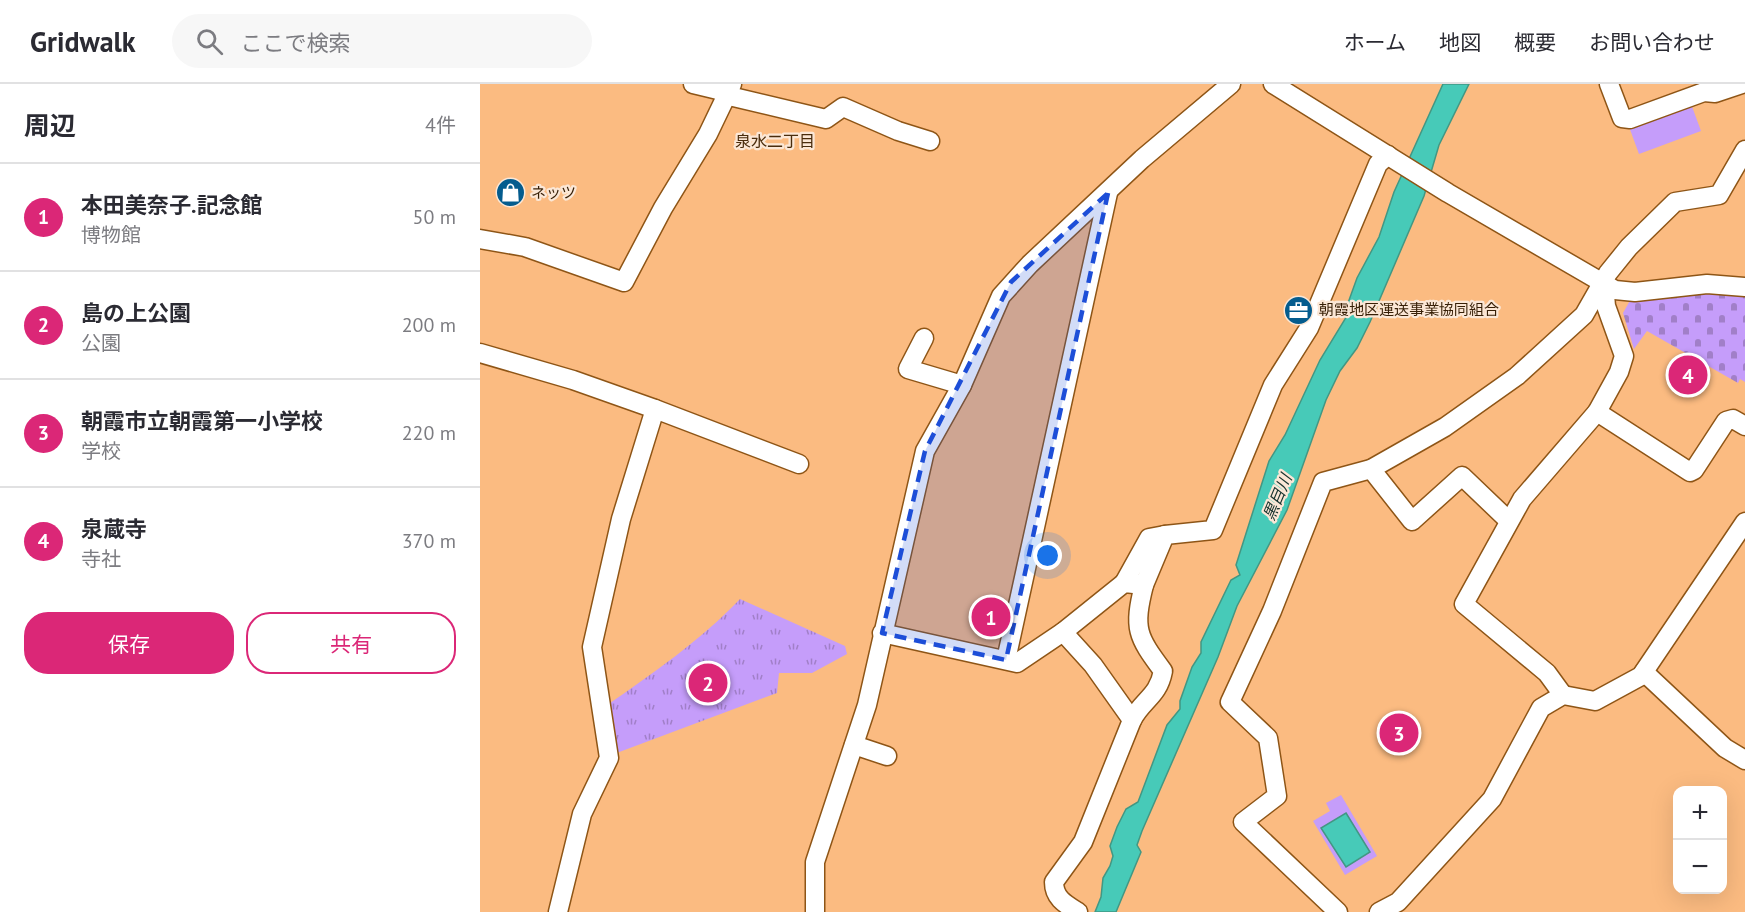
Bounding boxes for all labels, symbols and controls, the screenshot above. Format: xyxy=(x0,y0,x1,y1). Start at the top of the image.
search box xyxy=(172,14,592,68)
text: Gridwalk xyxy=(30,23,136,60)
icon: search xyxy=(193,25,226,58)
text: ここで検索 xyxy=(241,29,351,57)
text: ホーム xyxy=(1344,29,1406,56)
text: 地図 xyxy=(1439,29,1481,56)
text: 概要 xyxy=(1514,29,1556,56)
text: お問い合わせ xyxy=(1589,29,1715,56)
text: 周辺 xyxy=(24,109,76,142)
text: 4件 xyxy=(425,112,456,138)
district label: 泉水二丁目 xyxy=(735,131,815,151)
shop icon: ネッツ xyxy=(494,177,526,209)
place label: ネッツ xyxy=(531,183,576,202)
text: 本田美奈子.記念館 xyxy=(81,191,262,219)
text: 1 xyxy=(38,204,49,230)
text: 50 m xyxy=(413,204,456,230)
text: 博物館 xyxy=(81,222,141,248)
office icon: 朝霞地区運送事業協同組合 xyxy=(1282,294,1314,326)
text: 島の上公園 xyxy=(81,299,191,327)
place label: 朝霞地区運送事業協同組合 xyxy=(1319,300,1499,319)
text: 2 xyxy=(38,312,49,338)
text: 200 m xyxy=(402,312,456,338)
text: 公園 xyxy=(81,330,121,356)
pin: 4 xyxy=(1668,352,1708,398)
text: 朝霞市立朝霞第一小学校 xyxy=(81,407,323,435)
text: 3 xyxy=(38,420,49,446)
text: 220 m xyxy=(402,420,456,446)
text: 学校 xyxy=(81,438,121,464)
water label: 黒目川 xyxy=(1258,469,1296,523)
text: 泉蔵寺 xyxy=(81,515,147,543)
text: 4 xyxy=(38,528,49,554)
text: 370 m xyxy=(402,528,456,554)
your location xyxy=(1033,541,1062,570)
text: 寺社 xyxy=(81,546,121,572)
pin: 1 xyxy=(972,594,1010,640)
button: 保存 xyxy=(24,612,234,674)
button: 共有 xyxy=(246,612,456,674)
pin: 2 xyxy=(688,660,728,706)
pin: 3 xyxy=(1380,710,1418,756)
map controls xyxy=(1673,786,1727,894)
button: + xyxy=(1673,786,1727,840)
button: − xyxy=(1673,840,1727,894)

